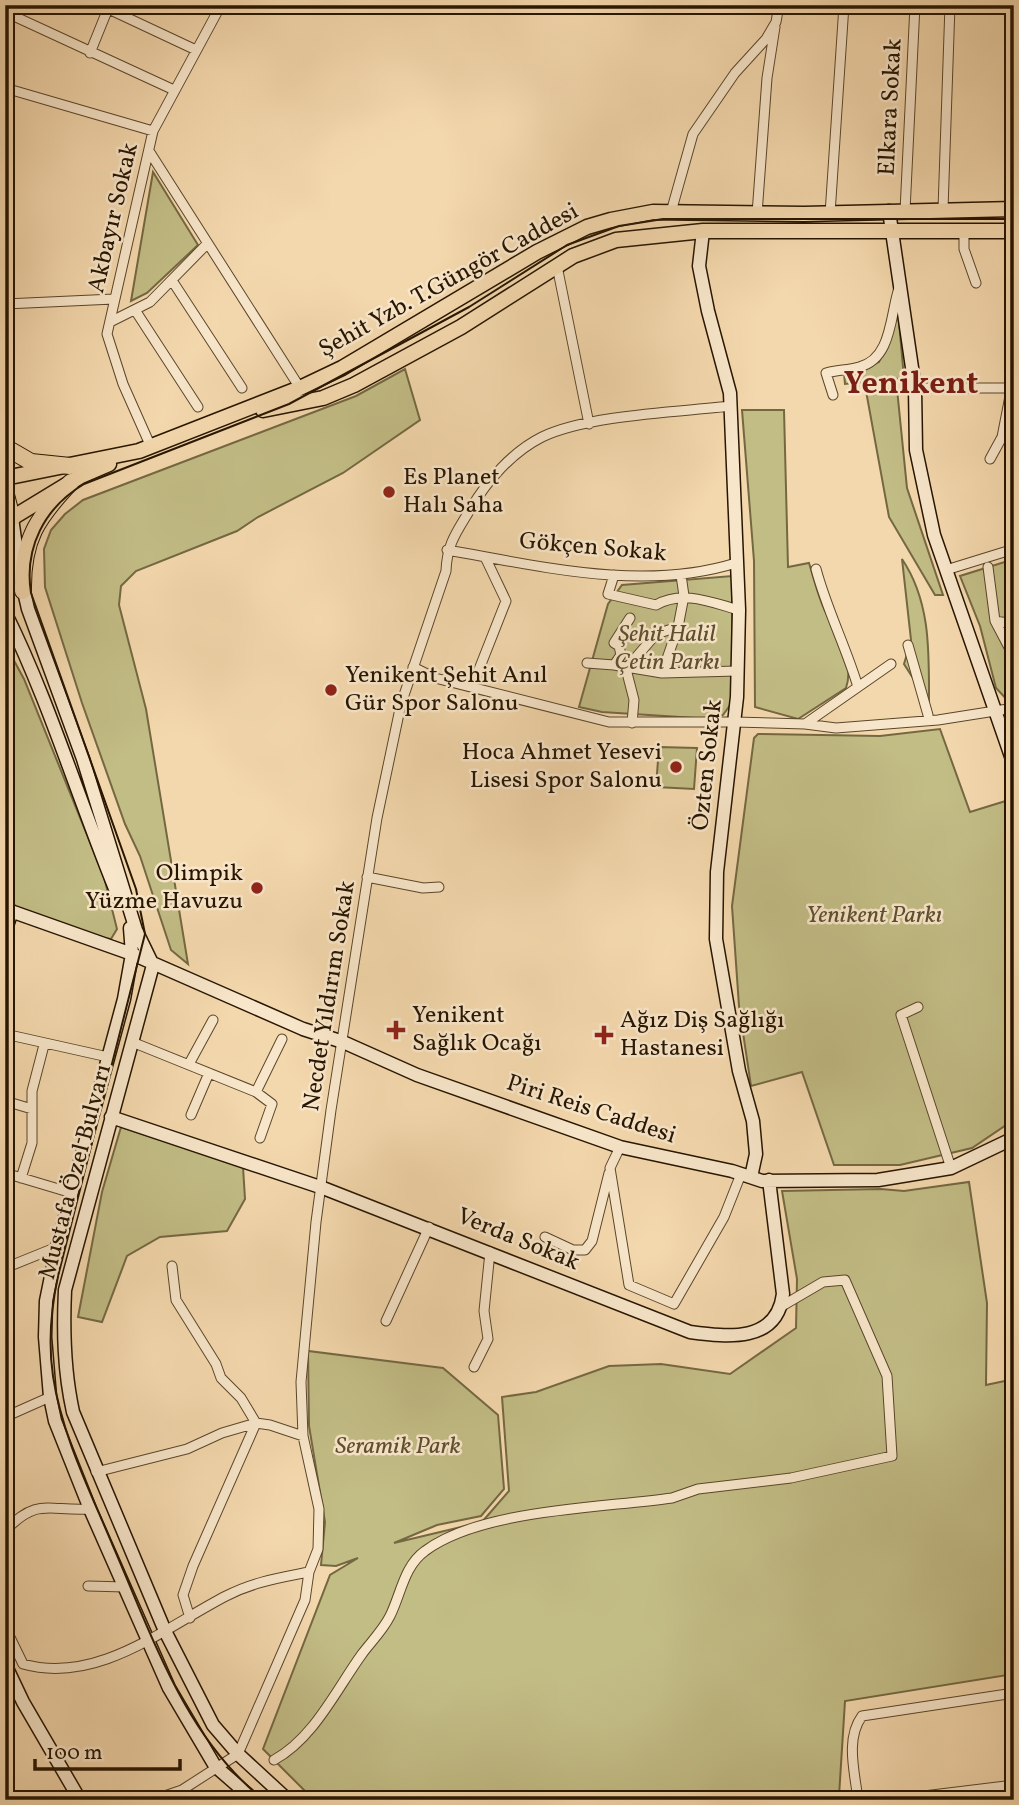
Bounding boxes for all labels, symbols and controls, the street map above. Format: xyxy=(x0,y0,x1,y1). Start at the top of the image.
street label: Elkara Sokak xyxy=(870,38,912,176)
street label: Akbayır Sokak xyxy=(80,139,148,297)
street label: Şehit Yzb. T.Güngör Caddesi xyxy=(313,195,585,367)
district label: Yenikent xyxy=(844,363,978,407)
place label: Es Planet Halı Saha xyxy=(403,461,504,523)
marker: Es Planet Halı Saha xyxy=(381,484,397,500)
street label: Gökçen Sokak xyxy=(518,525,668,571)
park label: Şehit Halil Çetin Parkı xyxy=(614,618,720,680)
place label: Yenikent Şehit Anıl Gür Spor Salonu xyxy=(345,659,548,721)
marker: Yenikent Şehit Anıl Gür Spor Salonu xyxy=(323,682,339,698)
street label: Özten Sokak xyxy=(684,698,732,832)
place label: Hoca Ahmet Yesevi Lisesi Spor Salonu xyxy=(462,736,662,798)
marker: Hoca Ahmet Yesevi Lisesi Spor Salonu xyxy=(668,759,684,775)
place label: Olimpik Yüzme Havuzu xyxy=(85,857,243,919)
street label: Necdet Yıldırım Sokak xyxy=(295,878,365,1114)
marker: Olimpik Yüzme Havuzu xyxy=(249,880,265,896)
park label: Yenikent Parkı xyxy=(806,899,942,933)
place label: Yenikent Sağlık Ocağı xyxy=(412,999,541,1061)
place label: Ağız Diş Sağlığı Hastanesi xyxy=(620,1004,784,1066)
marker: Yenikent Sağlık Ocağı xyxy=(386,1020,406,1040)
marker: Ağız Diş Sağlığı Hastanesi xyxy=(594,1025,614,1045)
street label: Mustafa Özel Bulvarı xyxy=(31,1061,121,1283)
street label: Piri Reis Caddesi xyxy=(502,1067,680,1153)
street label: Verda Sokak xyxy=(451,1200,585,1280)
park label: Seramik Park xyxy=(335,1430,461,1464)
scale bar xyxy=(35,1728,180,1772)
text: 100 m xyxy=(46,1739,103,1768)

